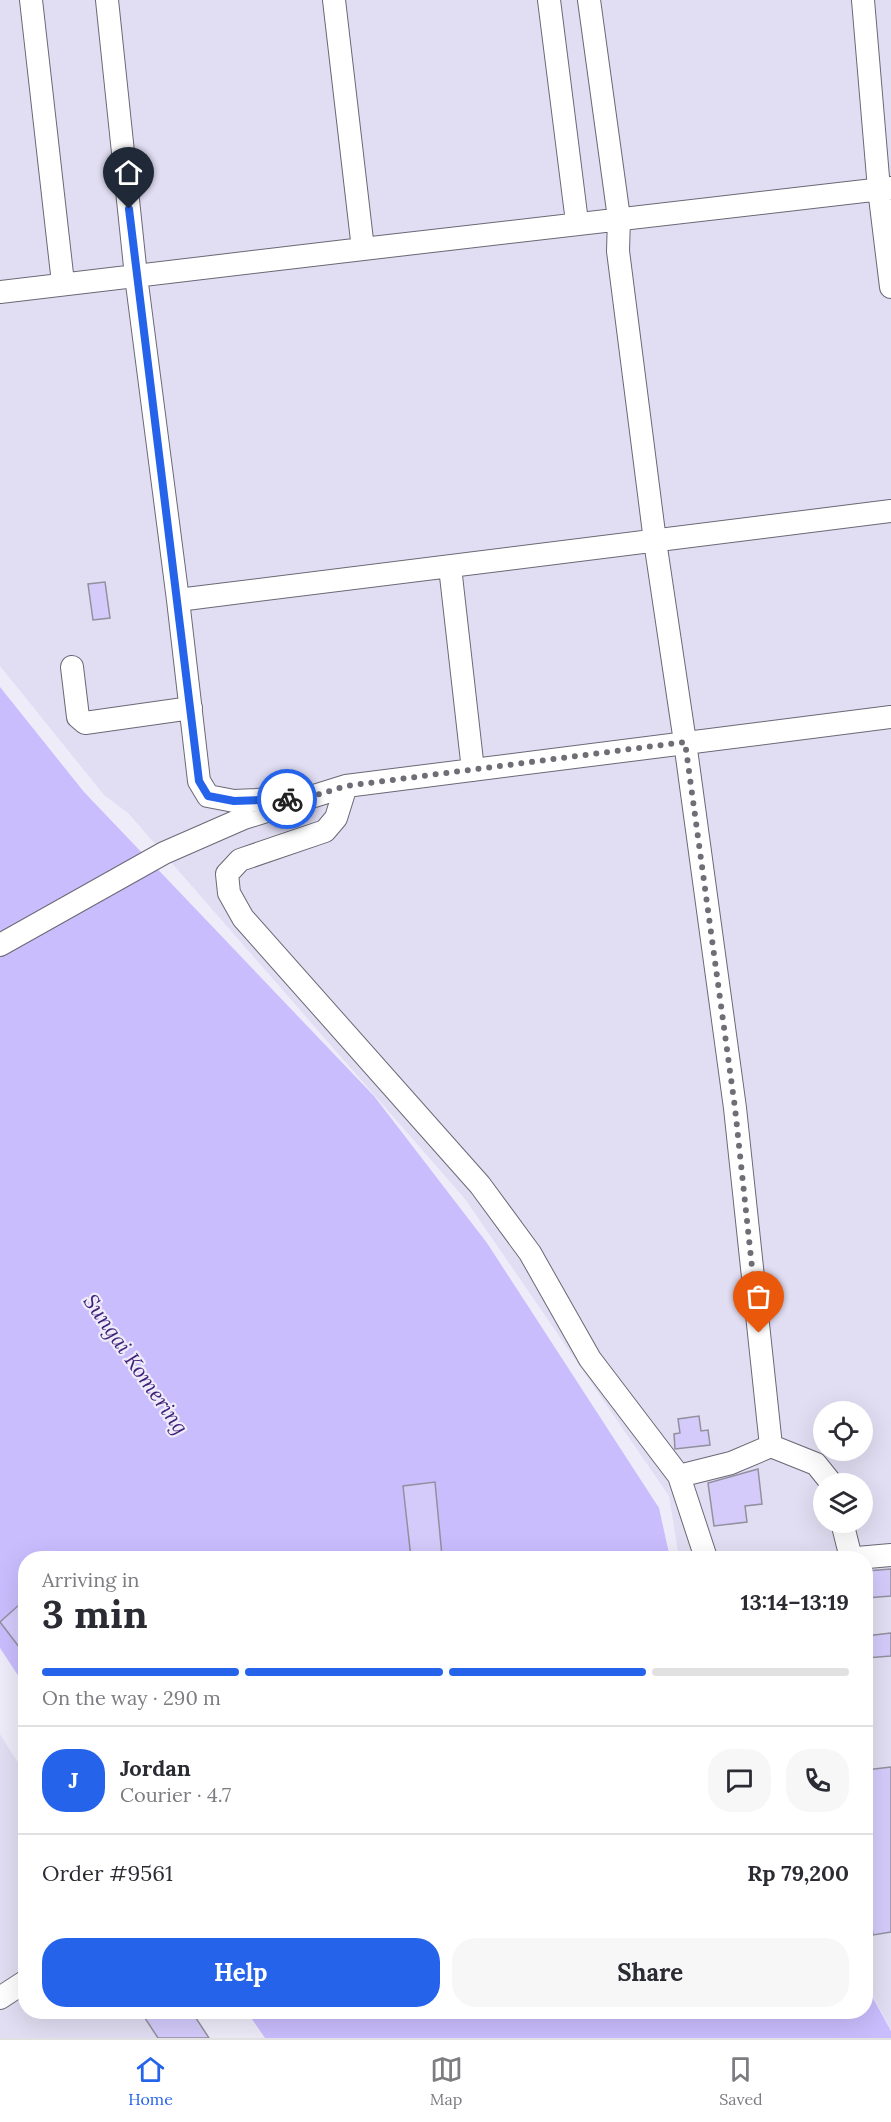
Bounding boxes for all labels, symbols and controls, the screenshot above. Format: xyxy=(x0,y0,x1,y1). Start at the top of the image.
pin xyxy=(103,147,154,209)
icon: home xyxy=(112,156,145,189)
courier xyxy=(257,769,317,829)
icon: bike xyxy=(271,783,304,816)
pin xyxy=(733,1271,784,1333)
icon: bag xyxy=(742,1280,775,1313)
water label: Sungai Komering xyxy=(78,1289,194,1439)
map controls xyxy=(813,1401,873,1533)
button: locate xyxy=(813,1401,873,1461)
button: layers xyxy=(813,1473,873,1533)
text: Arriving in xyxy=(42,1567,139,1592)
text: 13:14–13:19 xyxy=(741,1588,849,1616)
text: 3 min xyxy=(42,1589,148,1639)
text: On the way · 290 m xyxy=(42,1685,221,1710)
button: chat xyxy=(708,1749,771,1812)
button: phone xyxy=(786,1749,849,1812)
text: Jordan xyxy=(120,1754,191,1782)
text: J xyxy=(69,1766,78,1794)
text: Courier · 4.7 xyxy=(120,1782,231,1807)
text: Order #9561 xyxy=(42,1859,173,1887)
text: Rp 79,200 xyxy=(747,1859,849,1887)
button: Help xyxy=(42,1938,440,2007)
button: Share xyxy=(452,1938,849,2007)
tab: Home xyxy=(128,2053,173,2109)
tab: Map xyxy=(430,2053,463,2109)
tab: Saved xyxy=(719,2053,763,2109)

